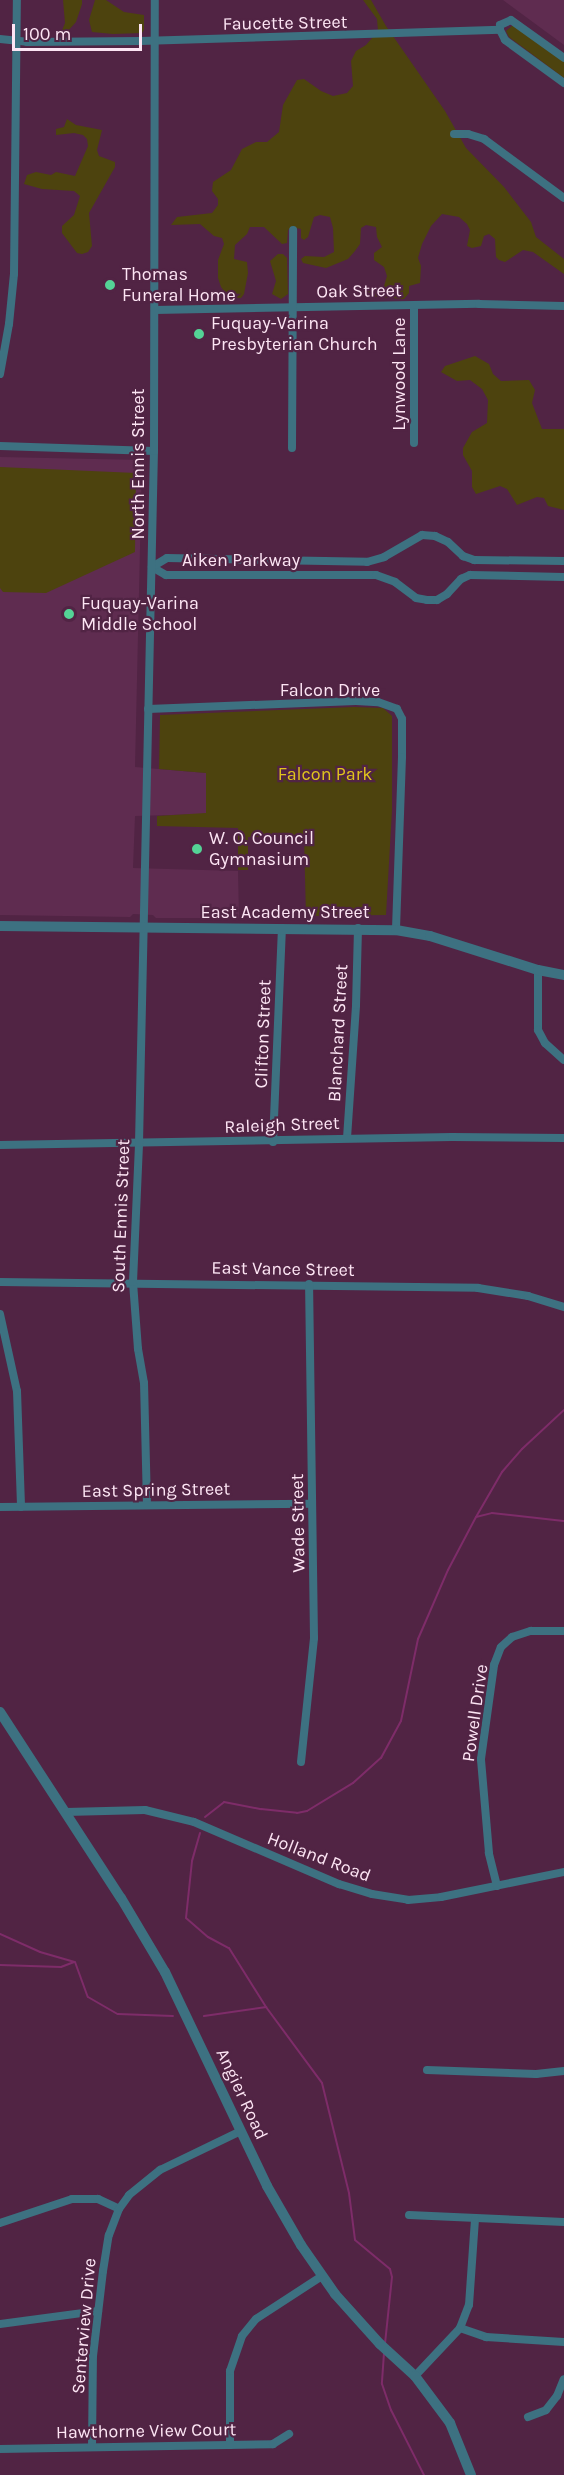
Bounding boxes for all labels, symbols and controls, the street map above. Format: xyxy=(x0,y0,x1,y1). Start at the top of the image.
street label: Faucette Street xyxy=(222,11,348,35)
scale bar xyxy=(15,12,146,50)
text: 100 m xyxy=(23,23,71,45)
place label: Thomas Funeral Home xyxy=(122,264,236,306)
marker: Thomas Funeral Home xyxy=(103,278,117,292)
street label: Oak Street xyxy=(316,279,402,303)
place label: Fuquay-Varina Presbyterian Church xyxy=(211,313,378,356)
street label: Lynwood Lane xyxy=(388,317,410,431)
marker: Fuquay-Varina Presbyterian Church xyxy=(192,327,206,341)
street label: North Ennis Street xyxy=(127,389,149,539)
street label: Aiken Parkway xyxy=(182,549,300,571)
place label: Fuquay-Varina Middle School xyxy=(81,593,199,636)
marker: Fuquay-Varina Middle School xyxy=(62,607,76,621)
street label: Falcon Drive xyxy=(280,679,380,701)
park label: Falcon Park xyxy=(278,763,372,785)
place label: W. O. Council Gymnasium xyxy=(209,828,314,870)
marker: W. O. Council Gymnasium xyxy=(190,842,204,856)
street label: East Academy Street xyxy=(201,901,369,923)
street label: Blanchard Street xyxy=(324,964,352,1102)
street label: Clifton Street xyxy=(250,979,276,1089)
street label: Raleigh Street xyxy=(224,1112,340,1138)
street label: South Ennis Street xyxy=(108,1139,134,1293)
street label: East Vance Street xyxy=(211,1257,355,1281)
street label: Wade Street xyxy=(286,1473,310,1573)
street label: East Spring Street xyxy=(82,1478,230,1502)
street label: Powell Drive xyxy=(457,1663,493,1763)
street label: Holland Road xyxy=(264,1827,374,1887)
street label: Angier Road xyxy=(211,2045,273,2143)
street label: Senterview Drive xyxy=(67,2257,101,2395)
street label: Hawthorne View Court xyxy=(56,2419,236,2443)

